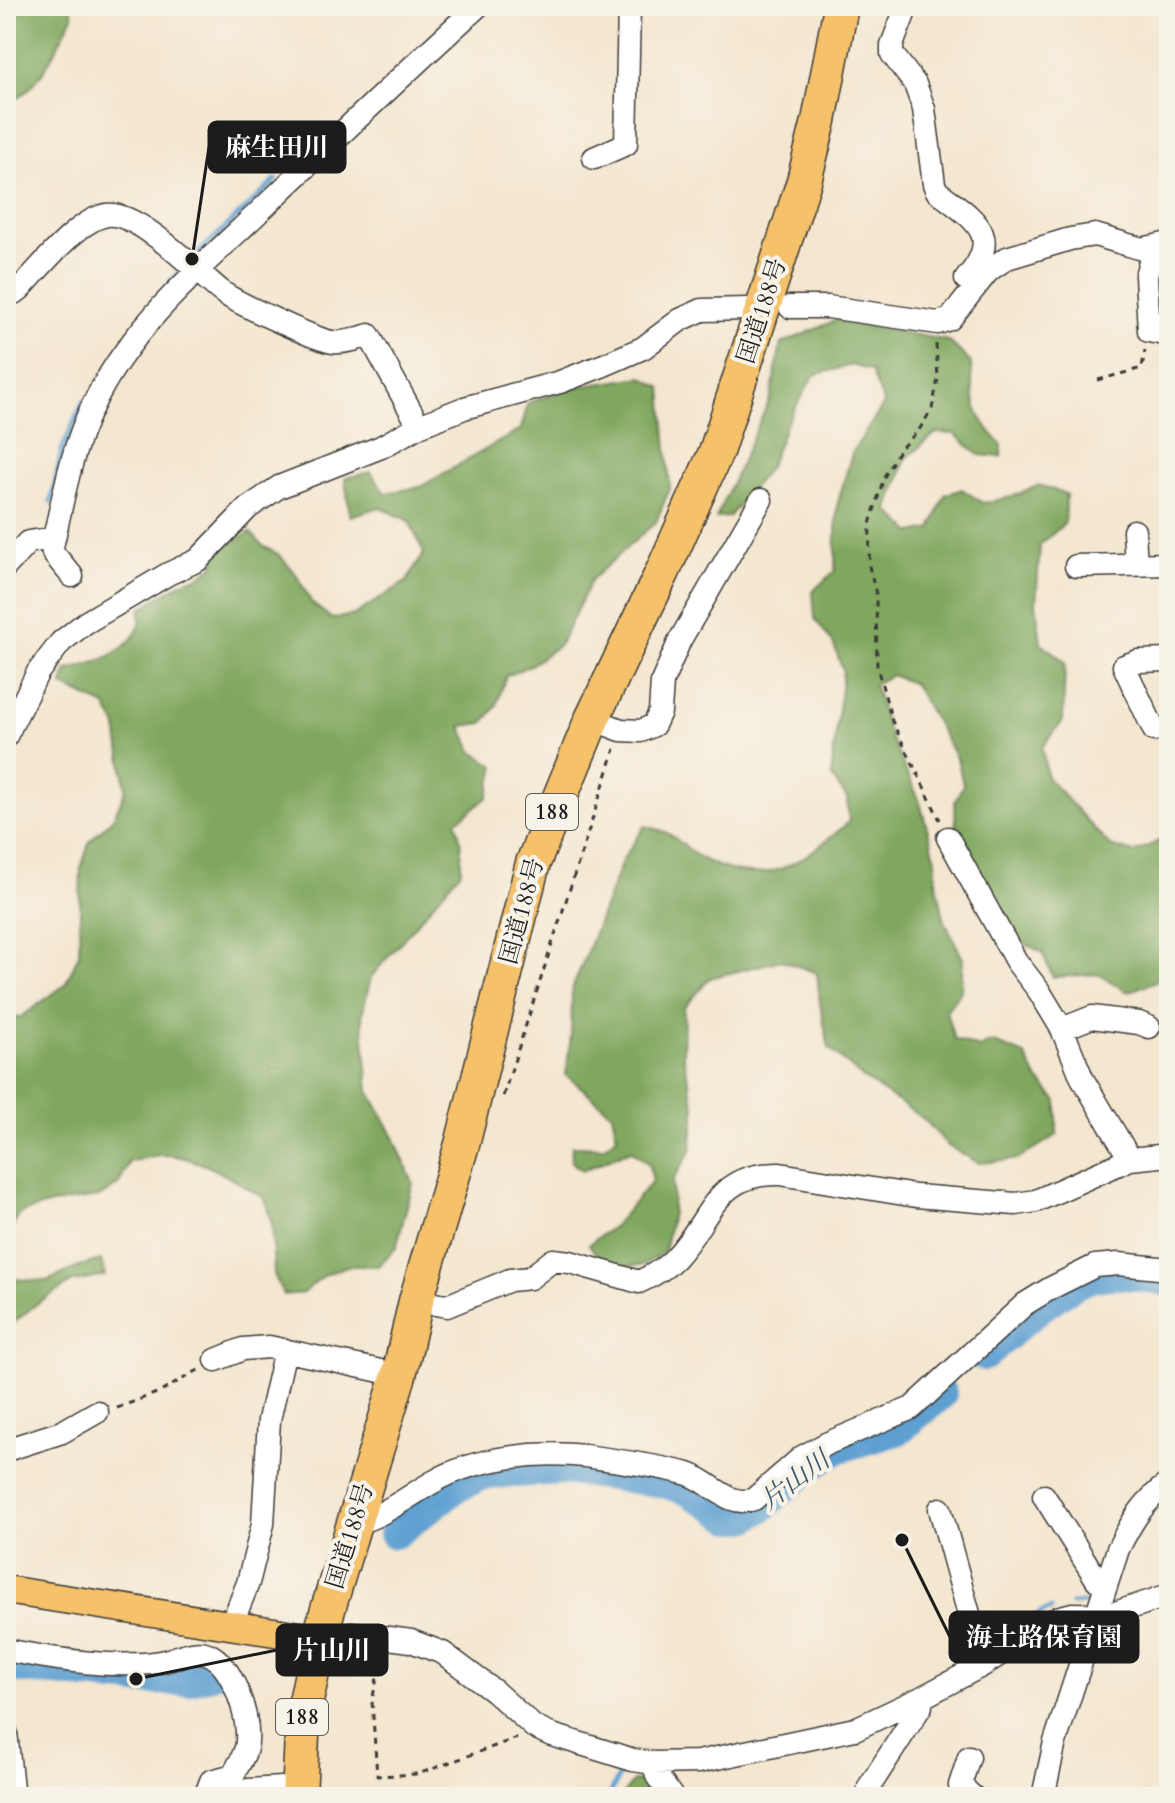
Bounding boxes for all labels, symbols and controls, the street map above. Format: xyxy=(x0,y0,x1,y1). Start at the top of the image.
callout: 麻生田川 xyxy=(209,122,345,172)
text: 麻生田川 xyxy=(225,130,329,165)
street label: 国道188号 xyxy=(729,254,795,368)
road number: 188 xyxy=(526,794,578,830)
street label: 国道188号 xyxy=(492,854,552,968)
water label: 片山川 xyxy=(753,1441,839,1517)
street label: 国道188号 xyxy=(318,1479,382,1593)
callout: 海土路保育園 xyxy=(950,1612,1138,1662)
text: 海土路保育園 xyxy=(966,1620,1122,1655)
callout: 片山川 xyxy=(277,1625,387,1675)
text: 片山川 xyxy=(293,1633,371,1668)
road number: 188 xyxy=(276,1699,328,1735)

